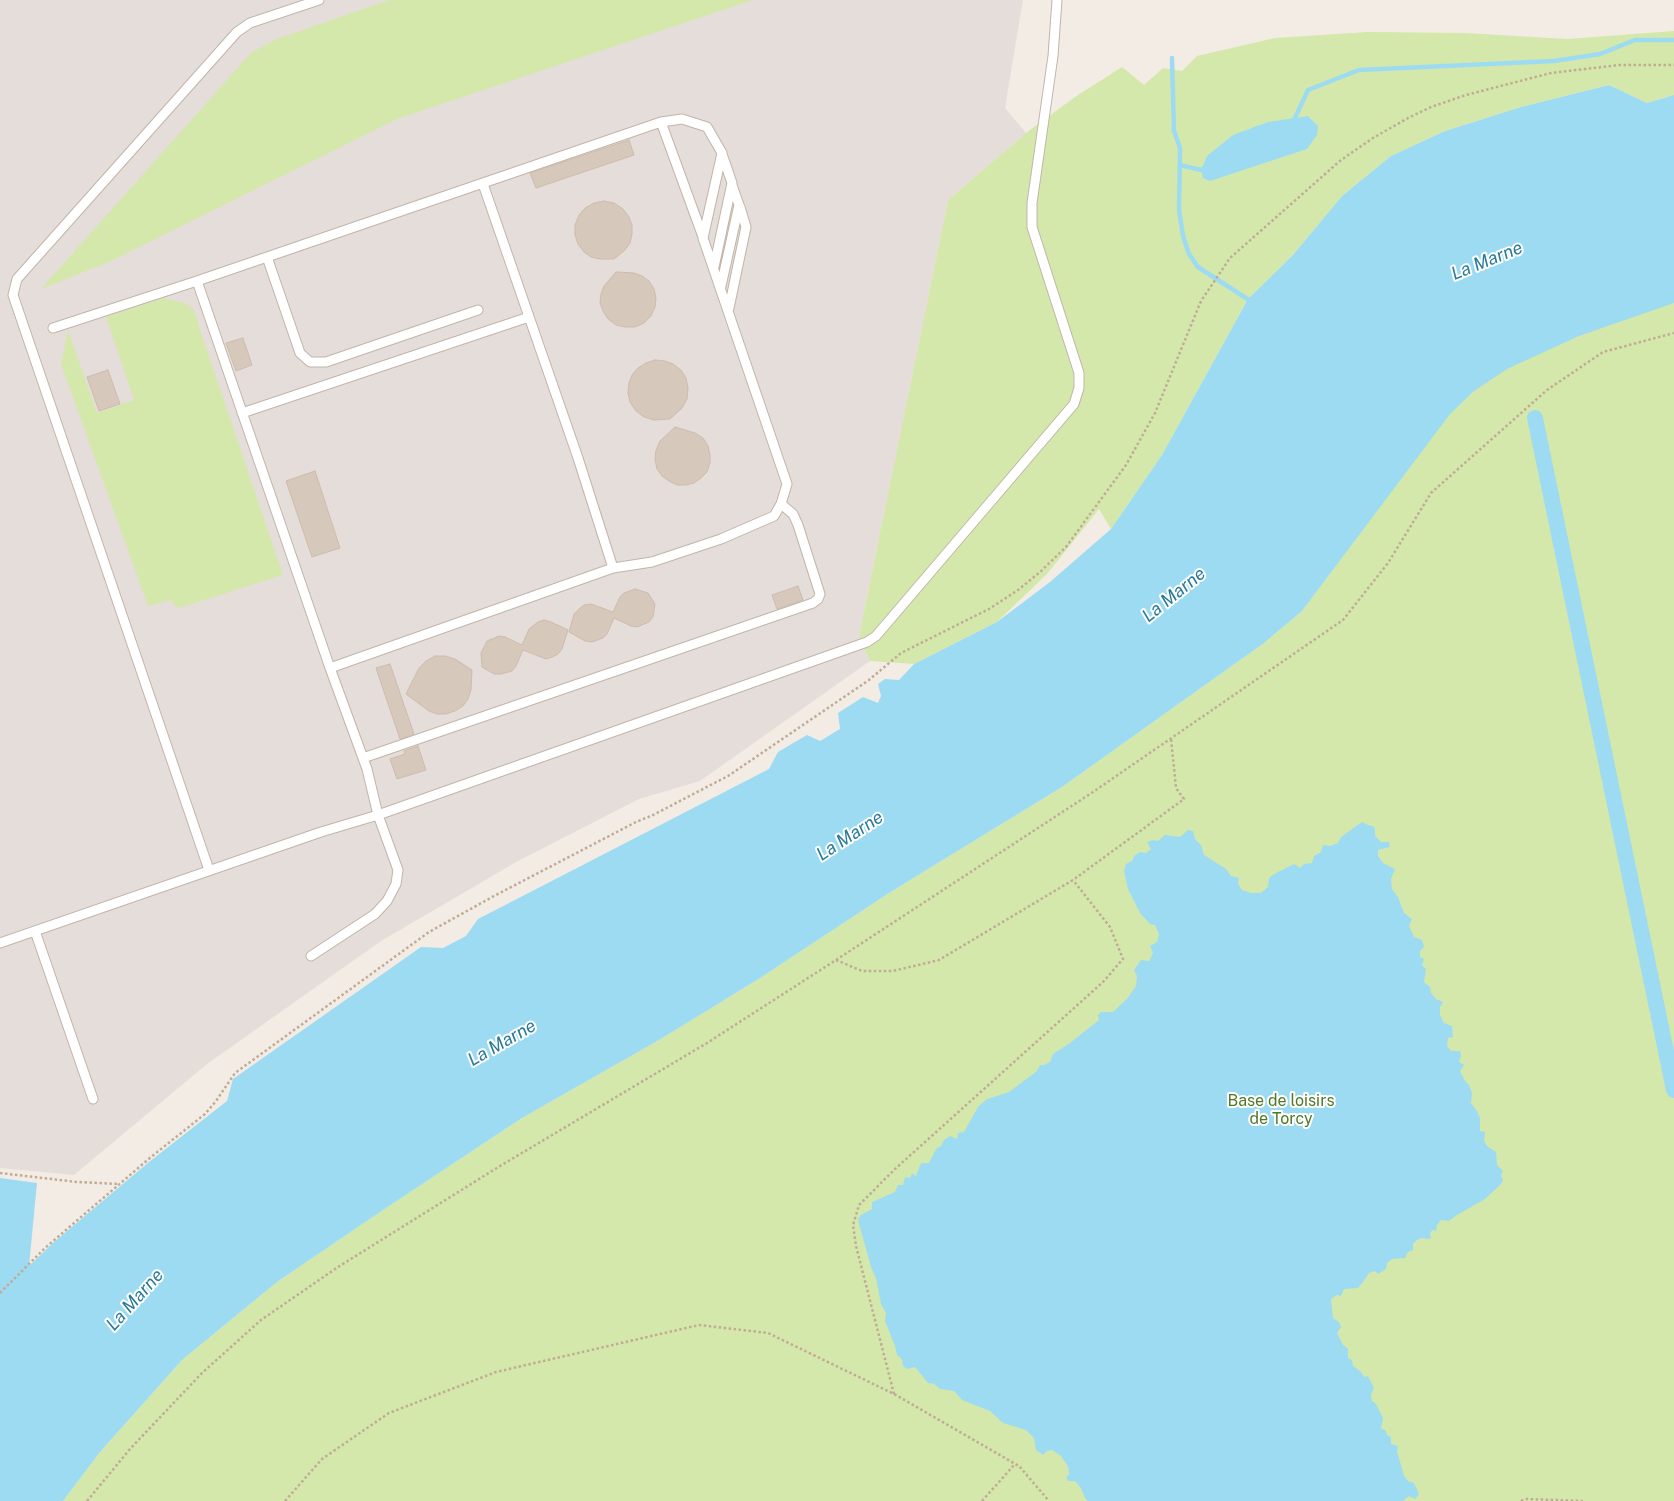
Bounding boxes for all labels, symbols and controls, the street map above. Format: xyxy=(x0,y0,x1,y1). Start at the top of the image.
water label: La Marne xyxy=(1448,237,1526,285)
water label: La Marne xyxy=(1138,563,1210,627)
water label: La Marne xyxy=(813,806,887,866)
water label: La Marne xyxy=(464,1015,540,1071)
park label: Base de loisirs de Torcy xyxy=(1228,1091,1334,1129)
water label: La Marne xyxy=(102,1265,168,1335)

